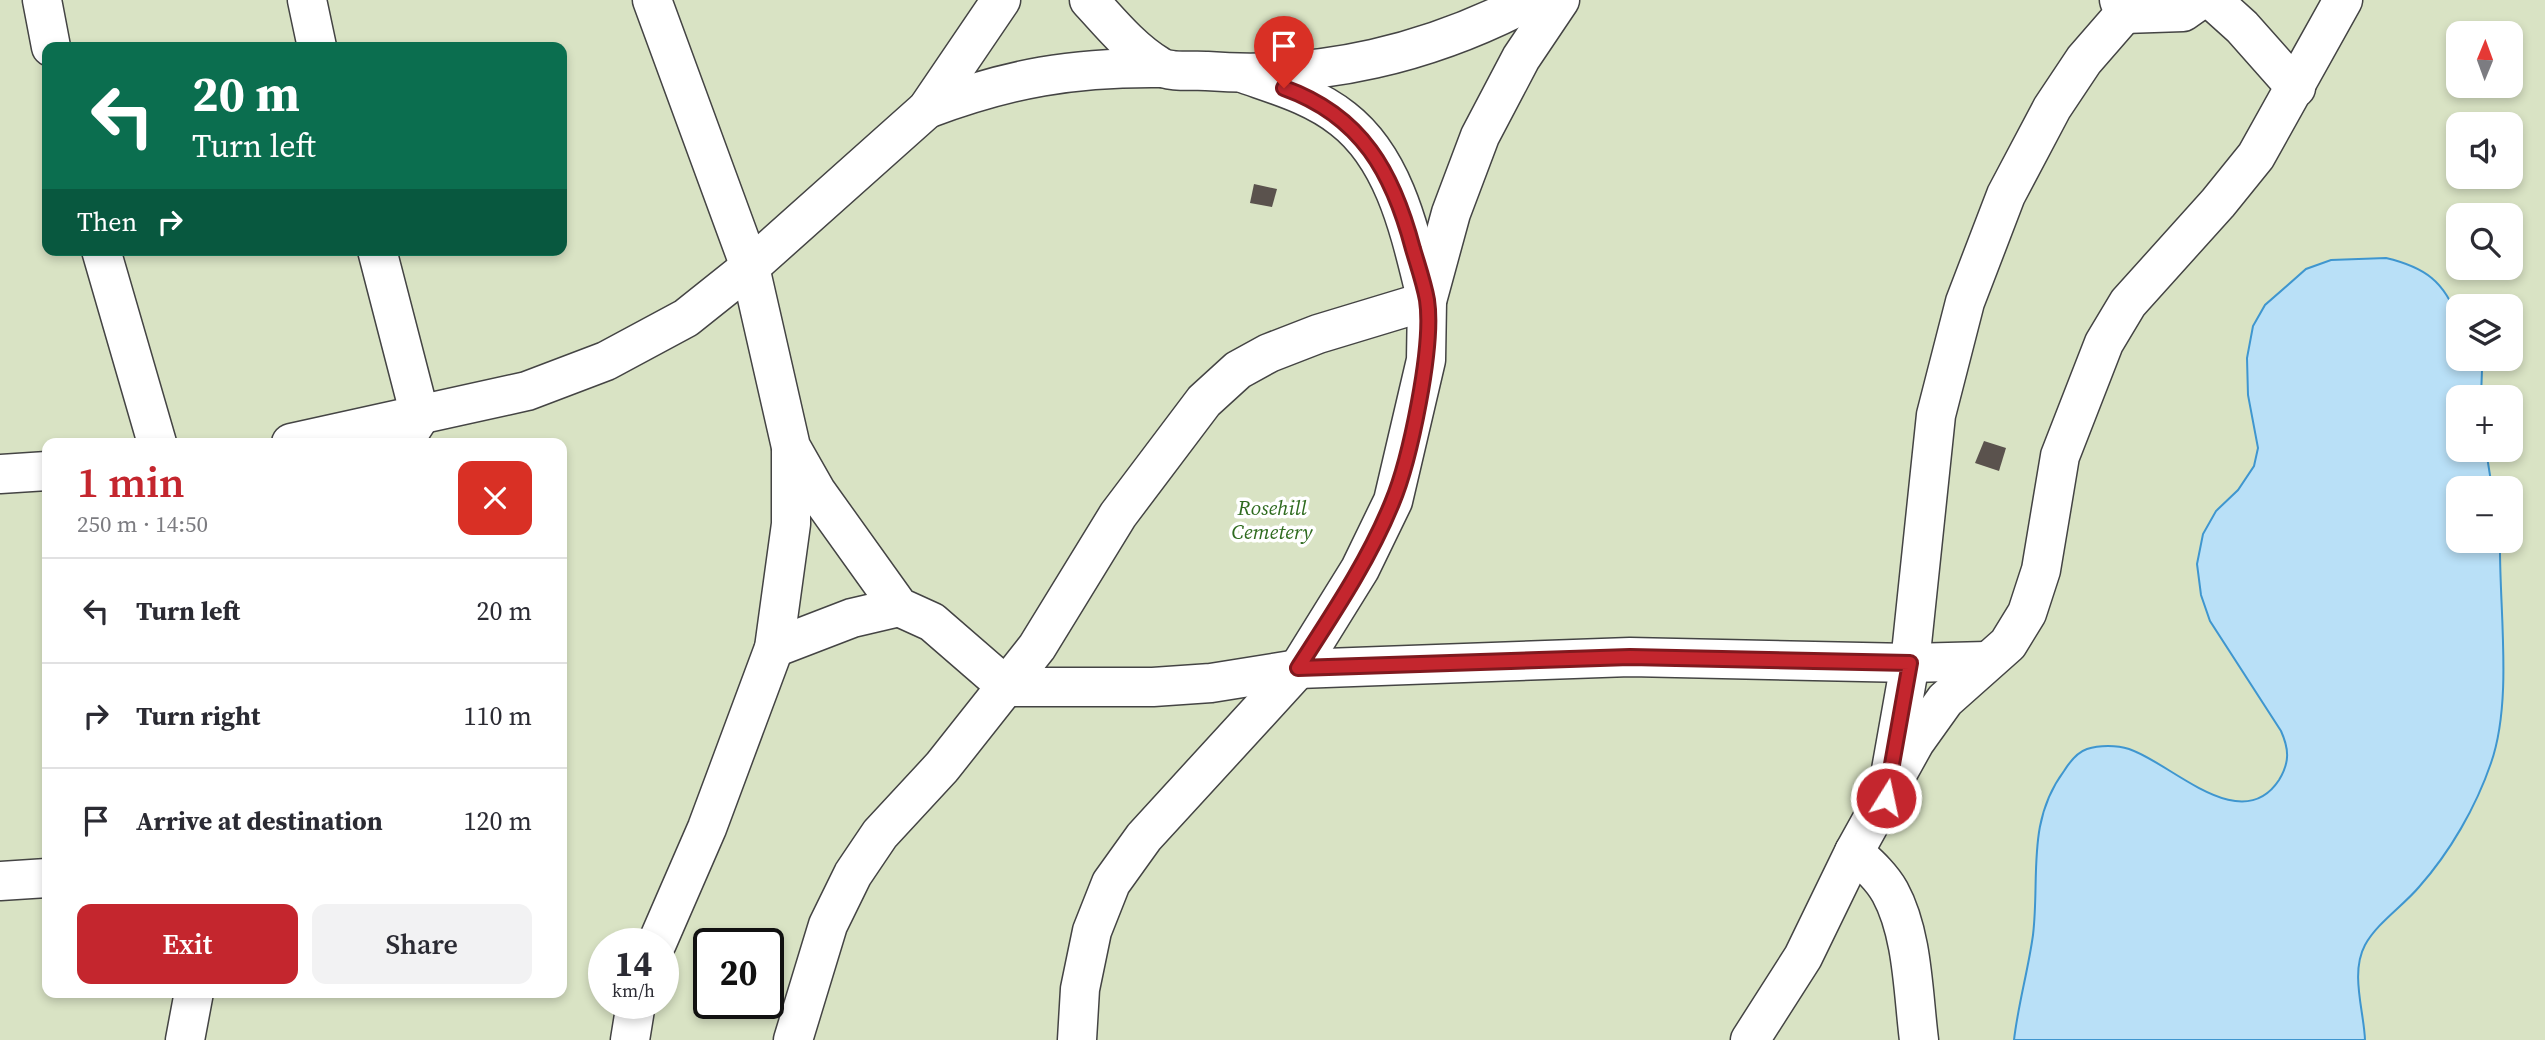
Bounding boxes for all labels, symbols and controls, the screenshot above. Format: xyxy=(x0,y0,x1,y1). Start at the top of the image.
pin xyxy=(1254,16,1314,88)
north arrow xyxy=(2446,21,2524,98)
map controls xyxy=(2446,21,2523,553)
icon: arrive xyxy=(1265,27,1303,65)
text: 20 m xyxy=(192,60,300,127)
icon: left xyxy=(77,70,168,161)
button: sound xyxy=(2446,112,2523,189)
text: Turn left xyxy=(192,124,316,168)
icon: right xyxy=(151,203,189,241)
button: search xyxy=(2446,203,2523,280)
text: Then xyxy=(77,204,137,240)
button: layers xyxy=(2446,294,2523,371)
button: + xyxy=(2446,385,2523,462)
text: 1 min xyxy=(77,453,185,511)
button: close xyxy=(458,461,532,535)
button: − xyxy=(2446,476,2523,553)
park label: Rosehill Cemetery xyxy=(1232,493,1313,546)
text: 250 m · 14:50 xyxy=(77,508,208,540)
icon: left xyxy=(77,592,115,630)
text: Turn left xyxy=(136,593,240,629)
text: 20 m xyxy=(477,593,532,629)
icon: right xyxy=(77,697,115,735)
text: Turn right xyxy=(136,698,260,734)
text: 110 m xyxy=(464,698,532,734)
position arrow xyxy=(1849,761,1923,835)
icon: arrive xyxy=(77,802,115,840)
text: Arrive at destination xyxy=(136,803,383,839)
text: 120 m xyxy=(464,803,532,839)
button: Exit xyxy=(77,904,298,984)
button: Share xyxy=(312,904,532,984)
speed limit sign: 20 xyxy=(693,928,784,1019)
text: 14 xyxy=(615,940,652,988)
text: km/h xyxy=(612,978,655,1003)

